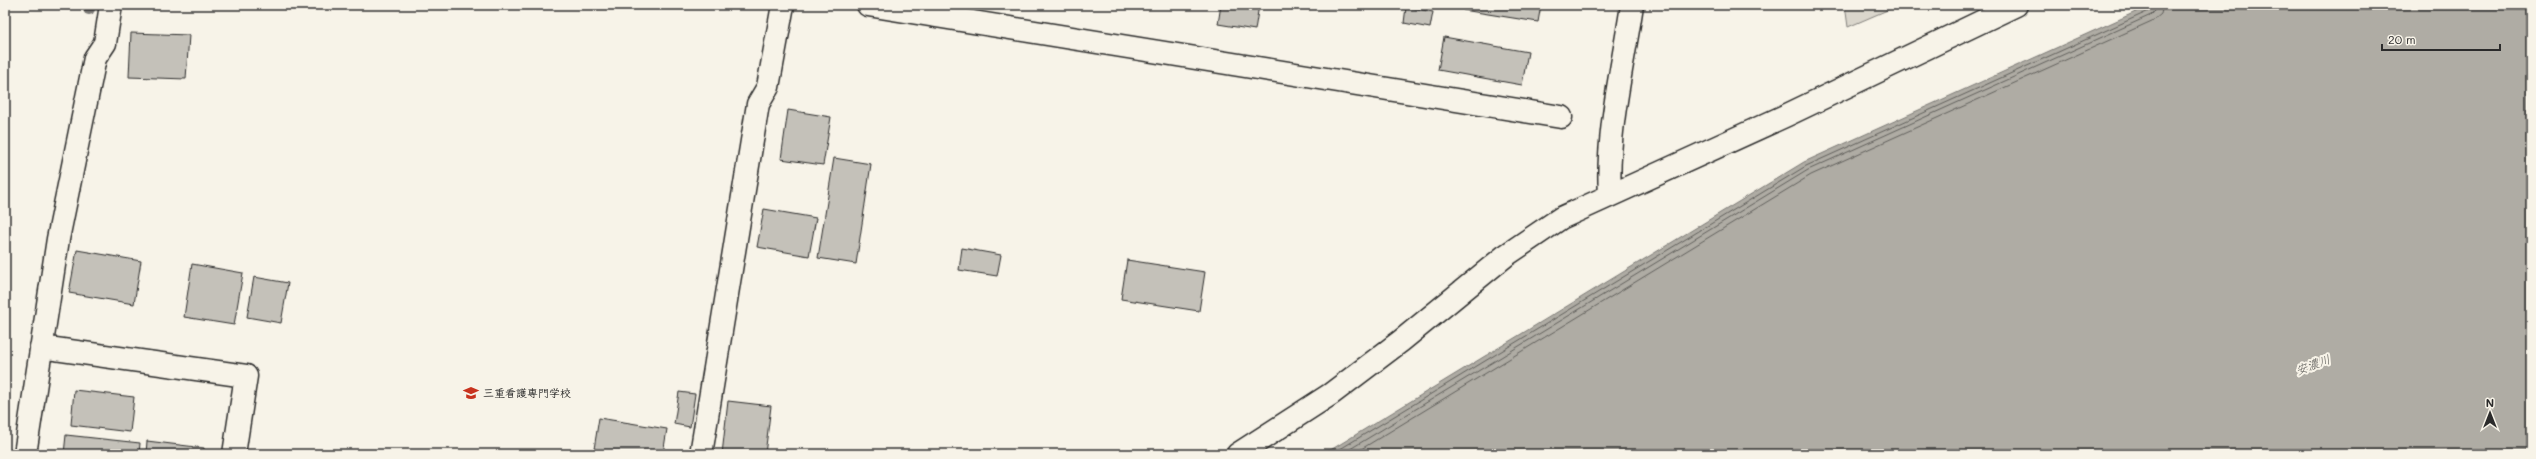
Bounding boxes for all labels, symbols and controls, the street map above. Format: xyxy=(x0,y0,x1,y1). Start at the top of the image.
scale bar xyxy=(2382,26,2500,52)
text: 20 m xyxy=(2388,31,2416,47)
water label: 安濃川 xyxy=(2293,350,2332,378)
school or university icon: 三重看護専門学校 xyxy=(462,384,480,402)
place label: 三重看護専門学校 xyxy=(483,385,571,400)
north arrow xyxy=(2470,393,2510,433)
text: N xyxy=(2486,395,2494,410)

